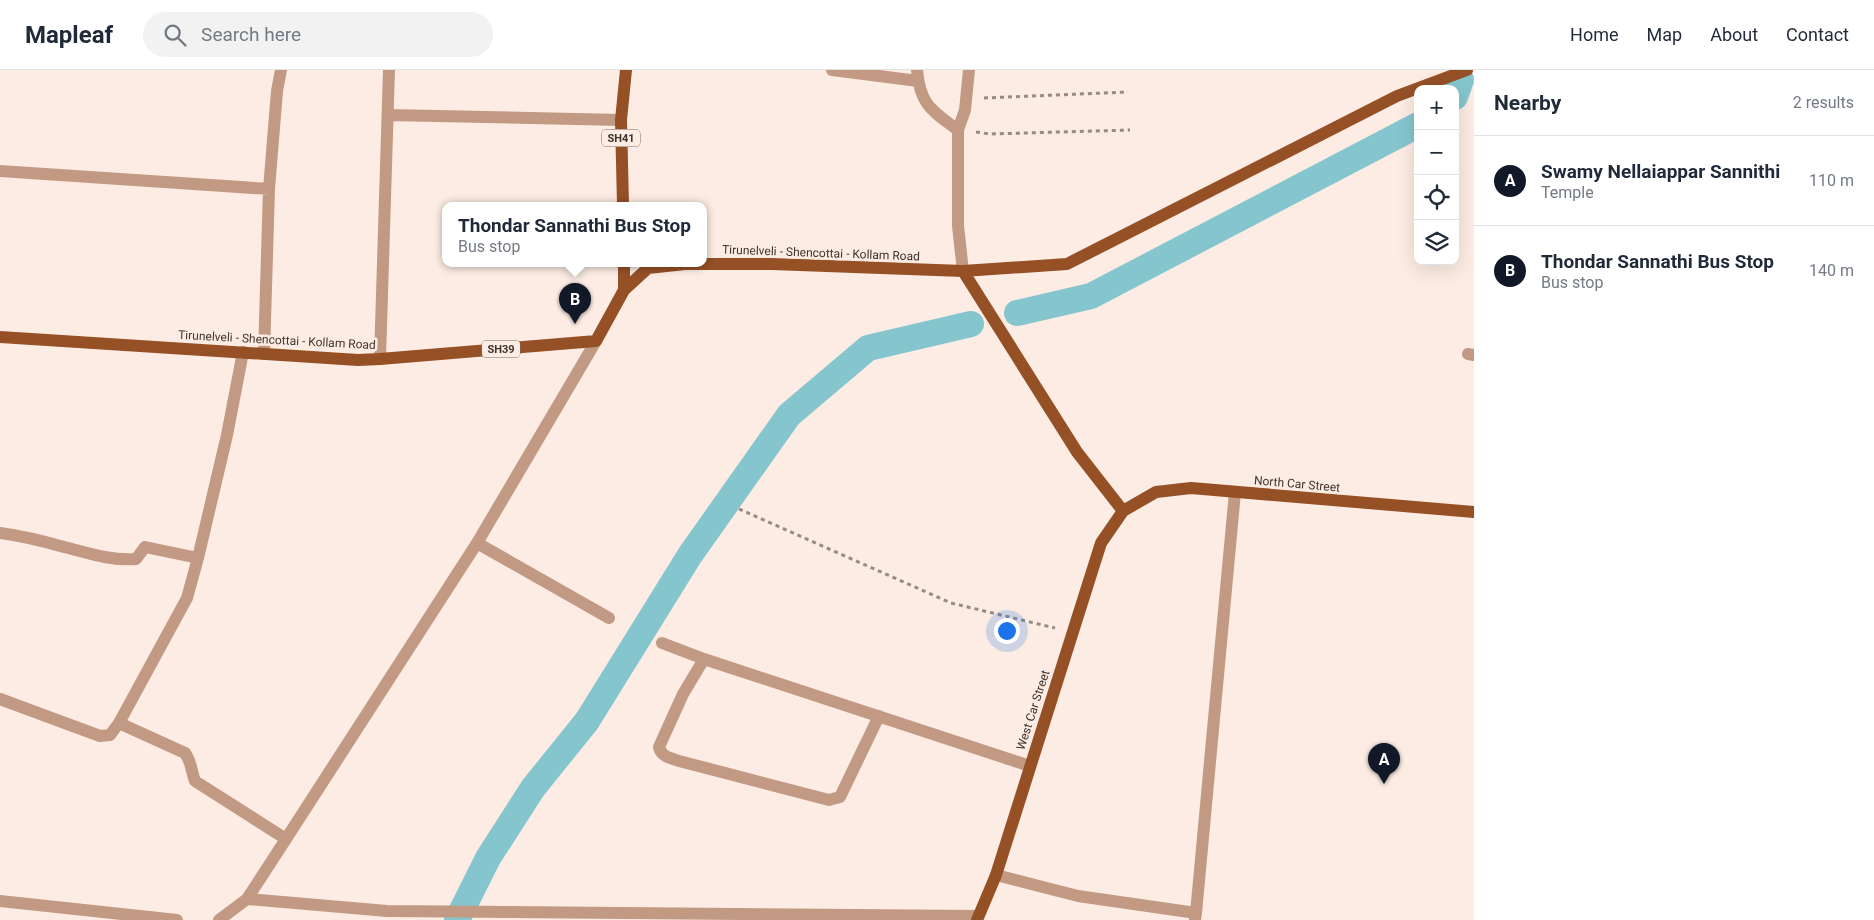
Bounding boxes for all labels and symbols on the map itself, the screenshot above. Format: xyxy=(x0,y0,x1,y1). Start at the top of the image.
road number: SH41 xyxy=(602,129,640,146)
street label: Tirunelveli - Shencottai - Kollam Road xyxy=(722,243,920,263)
pin: B xyxy=(559,283,591,324)
street label: Tirunelveli - Shencottai - Kollam Road xyxy=(178,328,376,352)
road number: SH39 xyxy=(482,340,520,358)
street label: North Car Street xyxy=(1253,473,1341,495)
your location xyxy=(994,618,1020,644)
street label: West Car Street xyxy=(1014,668,1052,752)
pin: A xyxy=(1368,743,1400,784)

